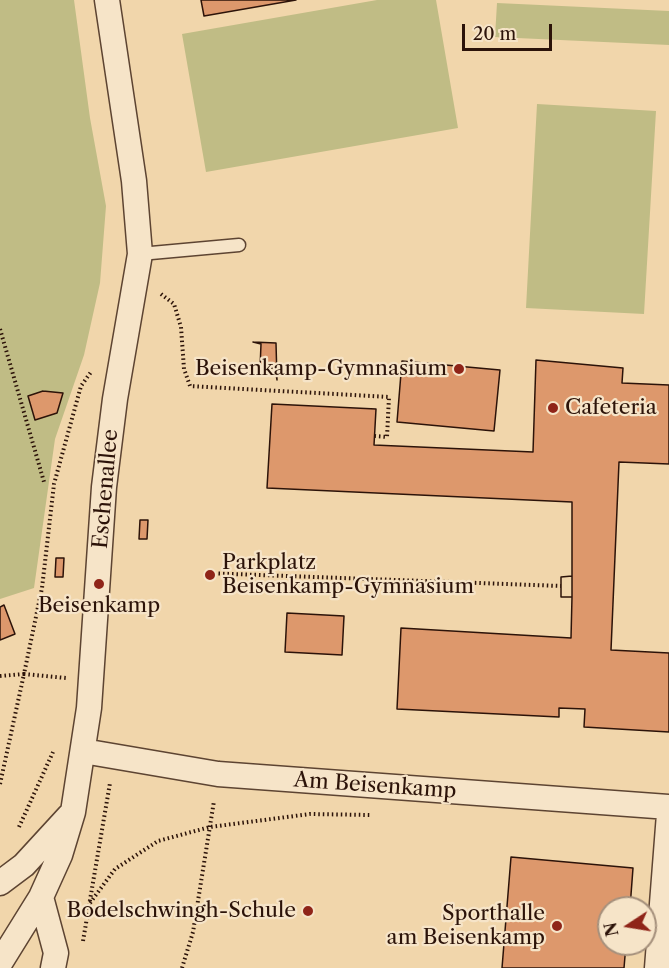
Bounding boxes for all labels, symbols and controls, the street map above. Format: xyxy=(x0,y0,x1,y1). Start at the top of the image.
scale bar xyxy=(465,12,555,50)
text: 20 m xyxy=(473,23,516,45)
place label: Beisenkamp-Gymnasium xyxy=(195,356,447,382)
marker: Beisenkamp-Gymnasium xyxy=(452,362,466,376)
place label: Cafeteria xyxy=(565,395,657,421)
marker: Cafeteria xyxy=(546,401,560,415)
street label: Eschenallee xyxy=(88,428,124,550)
place label: Parkplatz Beisenkamp-Gymnasium xyxy=(222,550,474,600)
marker: Parkplatz Beisenkamp-Gymnasium xyxy=(203,568,217,582)
marker: Beisenkamp xyxy=(92,577,106,591)
place label: Beisenkamp xyxy=(38,593,160,619)
street label: Am Beisenkamp xyxy=(293,768,457,804)
north arrow xyxy=(597,896,657,956)
place label: Bodelschwingh-Schule xyxy=(66,898,296,924)
place label: Sporthalle am Beisenkamp xyxy=(387,901,545,951)
marker: Bodelschwingh-Schule xyxy=(301,904,315,918)
marker: Sporthalle am Beisenkamp xyxy=(550,919,564,933)
text: N xyxy=(600,920,623,938)

